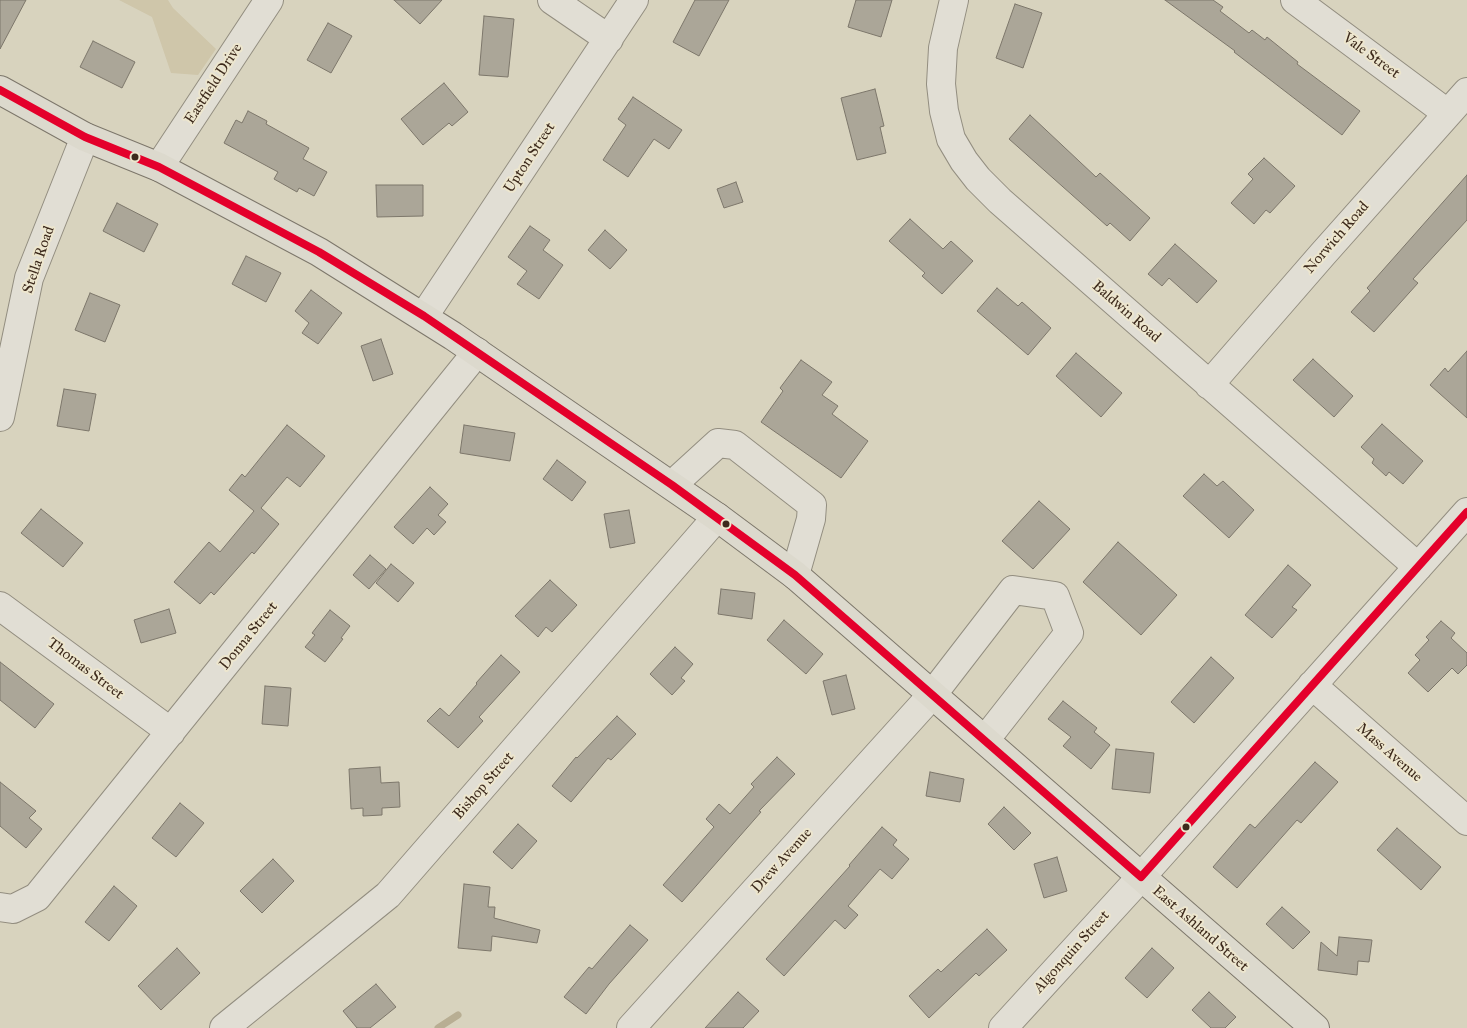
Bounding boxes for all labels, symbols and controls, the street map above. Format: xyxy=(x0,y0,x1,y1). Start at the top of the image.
street label: Vale Street xyxy=(1339,29,1403,83)
street label: Eastfield Drive xyxy=(181,40,247,128)
street label: Upton Street xyxy=(500,119,560,197)
unlabelled marker xyxy=(130,152,140,162)
street label: Norwich Road xyxy=(1301,198,1373,278)
street label: Stella Road xyxy=(19,224,59,296)
street label: Baldwin Road xyxy=(1088,277,1164,347)
unlabelled marker xyxy=(721,519,731,529)
street label: Donna Street xyxy=(216,598,282,674)
street label: Thomas Street xyxy=(43,634,127,704)
street label: Mass Avenue xyxy=(1353,720,1425,786)
street label: Bishop Street xyxy=(450,749,518,823)
unlabelled marker xyxy=(1181,822,1191,832)
street label: Drew Avenue xyxy=(748,825,816,897)
street label: East Ashland Street xyxy=(1148,882,1252,976)
street label: Algonquin Street xyxy=(1030,907,1114,997)

